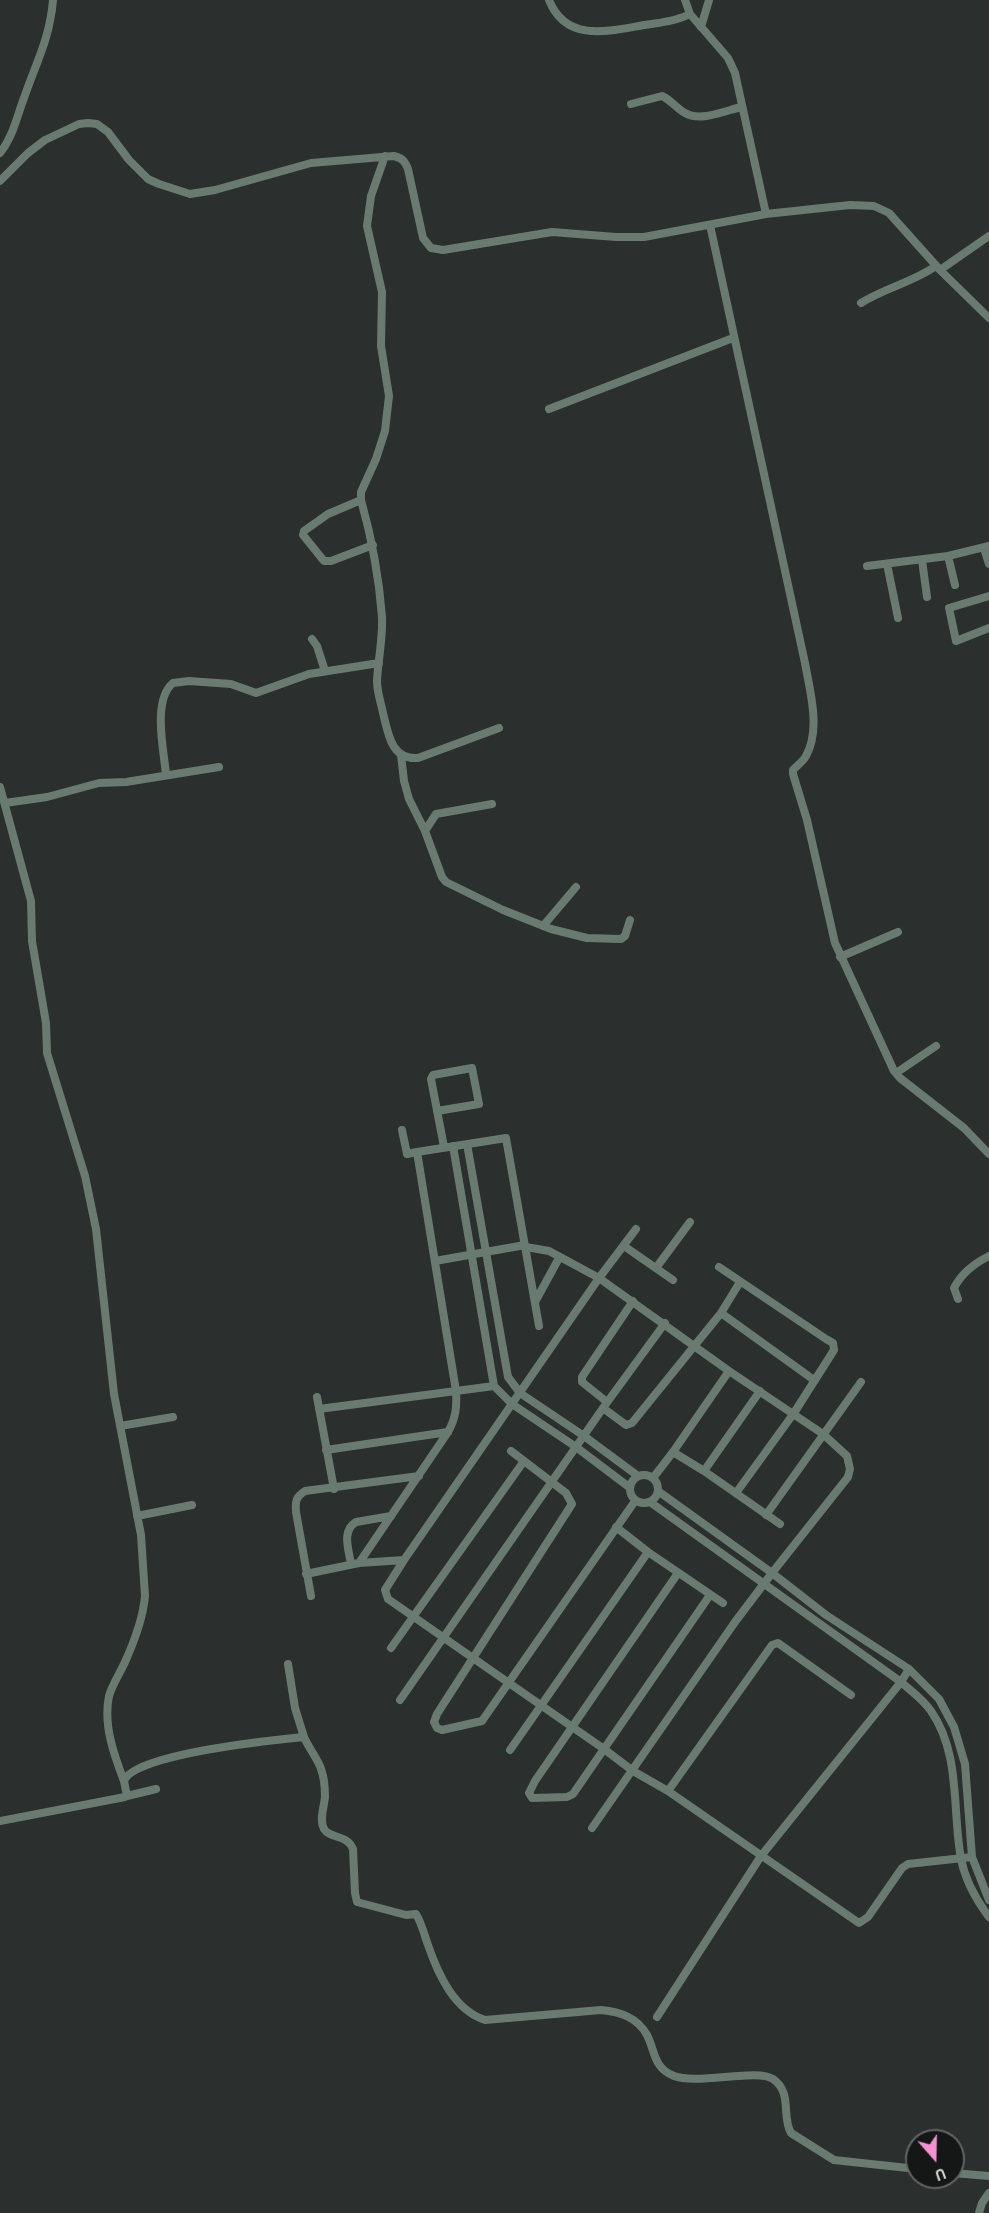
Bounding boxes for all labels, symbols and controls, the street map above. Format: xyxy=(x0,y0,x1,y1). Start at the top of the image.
north arrow xyxy=(905,2129,965,2189)
text: U xyxy=(933,2165,948,2183)

